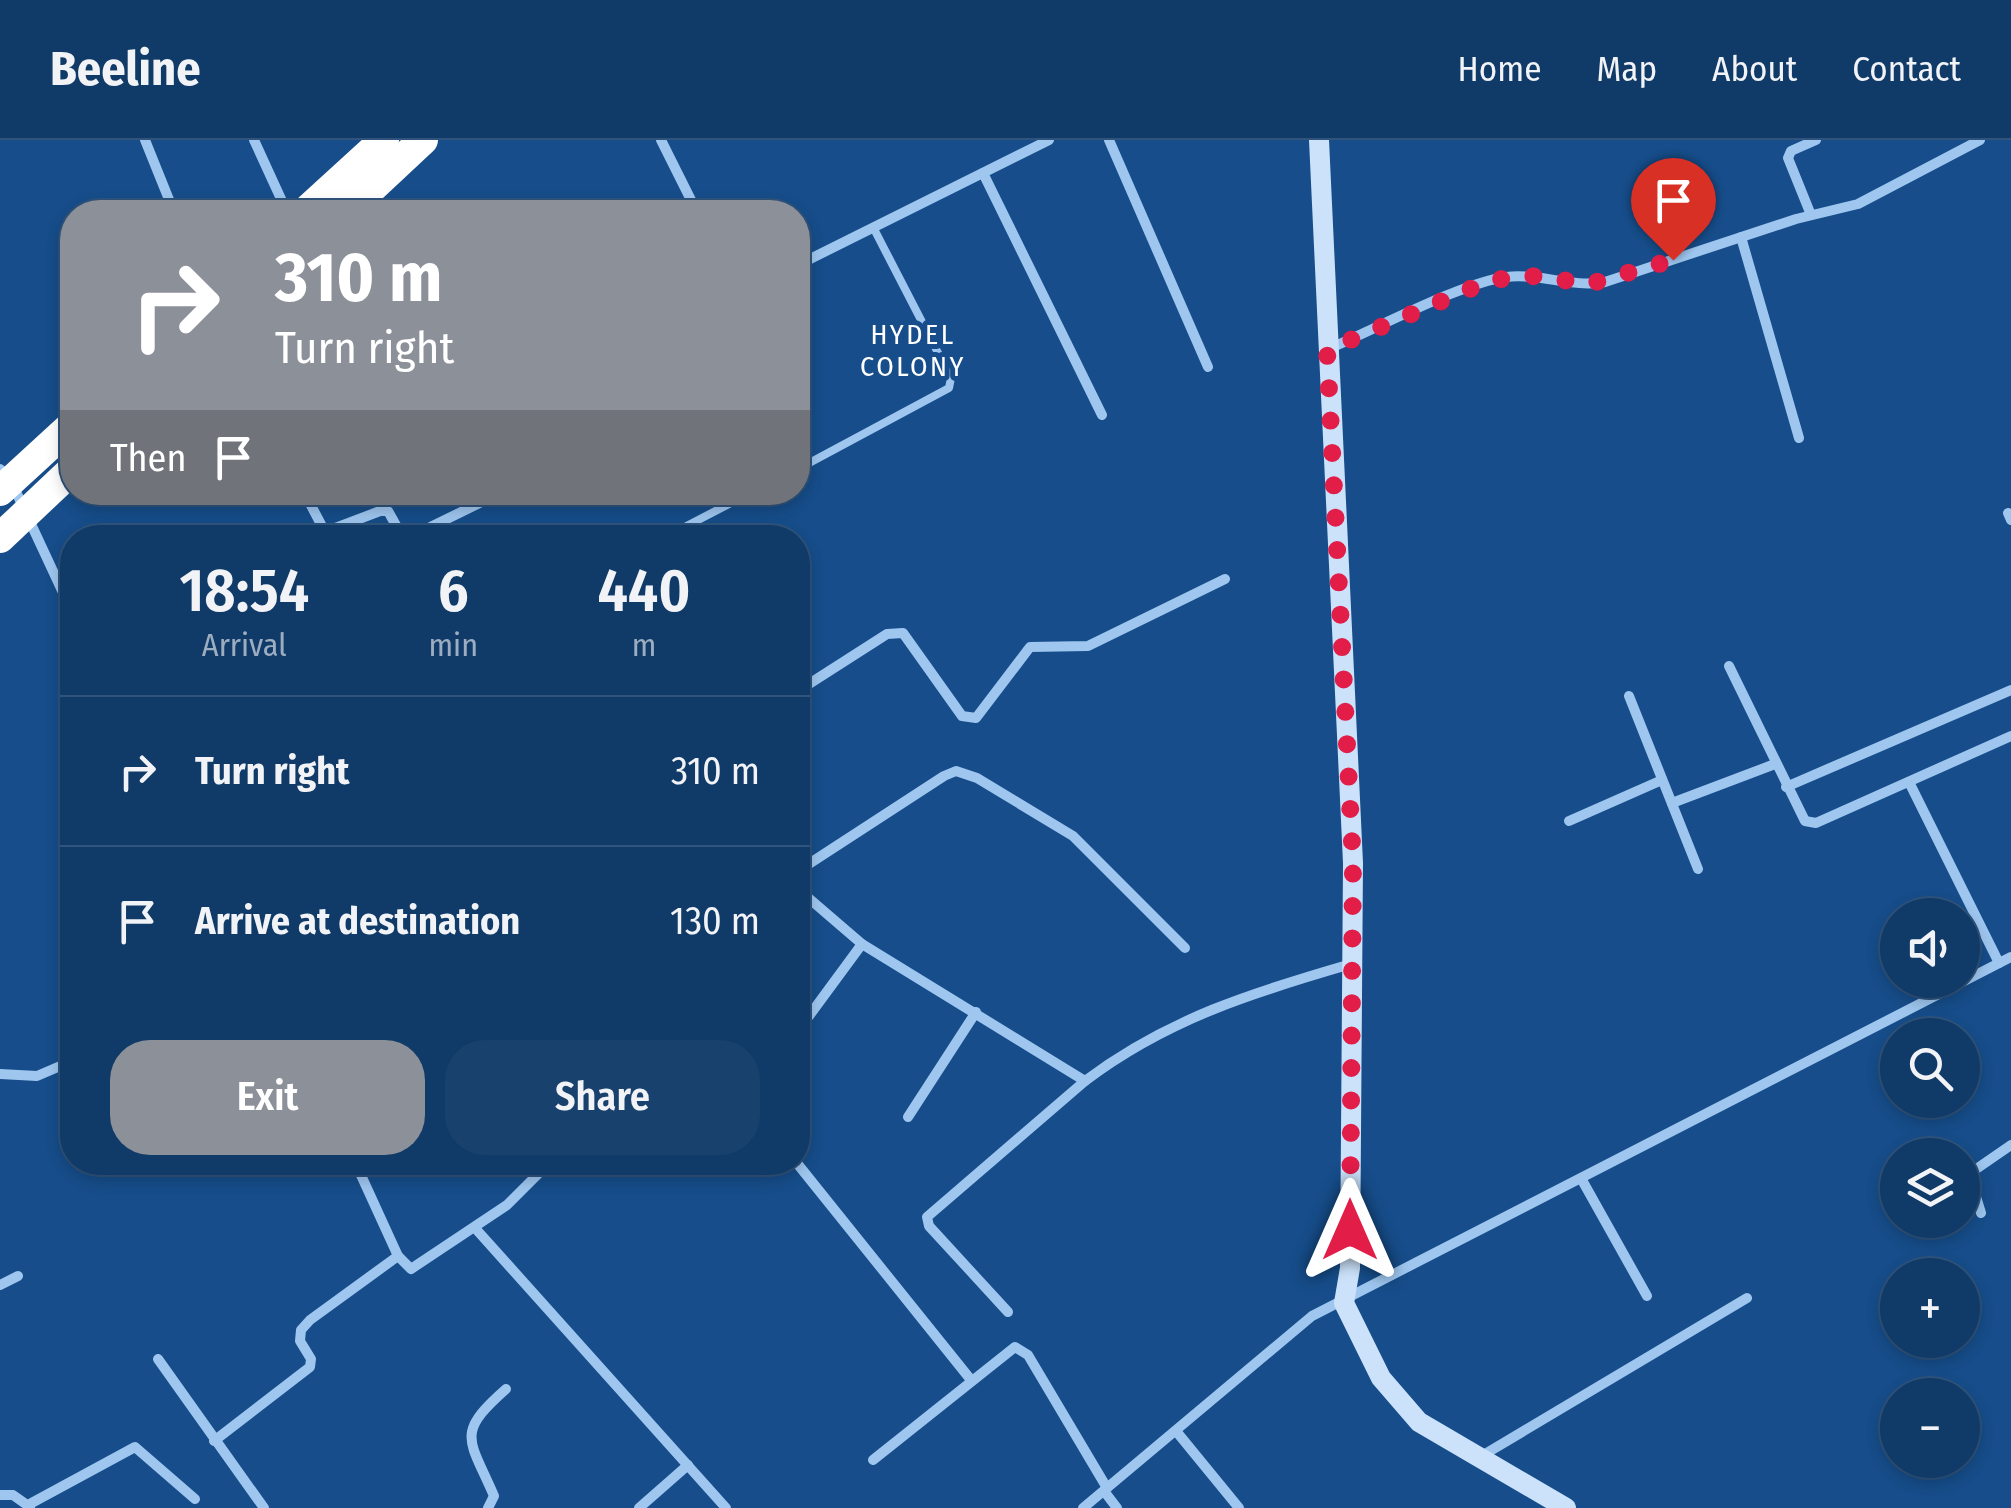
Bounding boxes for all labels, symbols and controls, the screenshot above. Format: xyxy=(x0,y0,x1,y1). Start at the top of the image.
text: Beeline xyxy=(50,40,201,98)
text: Home xyxy=(1458,48,1541,90)
text: Map xyxy=(1596,48,1657,90)
text: About xyxy=(1712,48,1797,90)
text: Contact xyxy=(1852,48,1961,90)
pin xyxy=(1631,158,1716,261)
icon: arrive xyxy=(1646,173,1701,228)
text: 310 m xyxy=(275,236,443,320)
icon: right xyxy=(110,240,240,370)
district label: HYDEL COLONY xyxy=(860,318,966,383)
text: Turn right xyxy=(275,321,454,375)
icon: arrive xyxy=(206,430,261,485)
text: Then xyxy=(110,435,186,481)
text: 18:54 xyxy=(179,555,309,627)
text: 6 xyxy=(438,555,469,627)
text: 440 xyxy=(597,555,691,627)
text: Arrival xyxy=(202,626,287,664)
text: min xyxy=(428,626,478,664)
text: m xyxy=(632,626,656,664)
icon: right xyxy=(110,744,165,799)
text: Turn right xyxy=(195,748,349,794)
text: 310 m xyxy=(671,748,760,794)
icon: arrive xyxy=(110,894,165,949)
text: Arrive at destination xyxy=(195,898,520,944)
text: 130 m xyxy=(670,898,760,944)
map controls xyxy=(1880,898,1980,1478)
button: sound xyxy=(1880,898,1980,998)
button: search xyxy=(1880,1018,1980,1118)
button: Exit xyxy=(110,1040,425,1155)
button: Share xyxy=(445,1040,760,1155)
button: layers xyxy=(1880,1138,1980,1238)
position arrow xyxy=(1298,1178,1402,1282)
button: + xyxy=(1880,1258,1980,1358)
button: − xyxy=(1880,1378,1980,1478)

